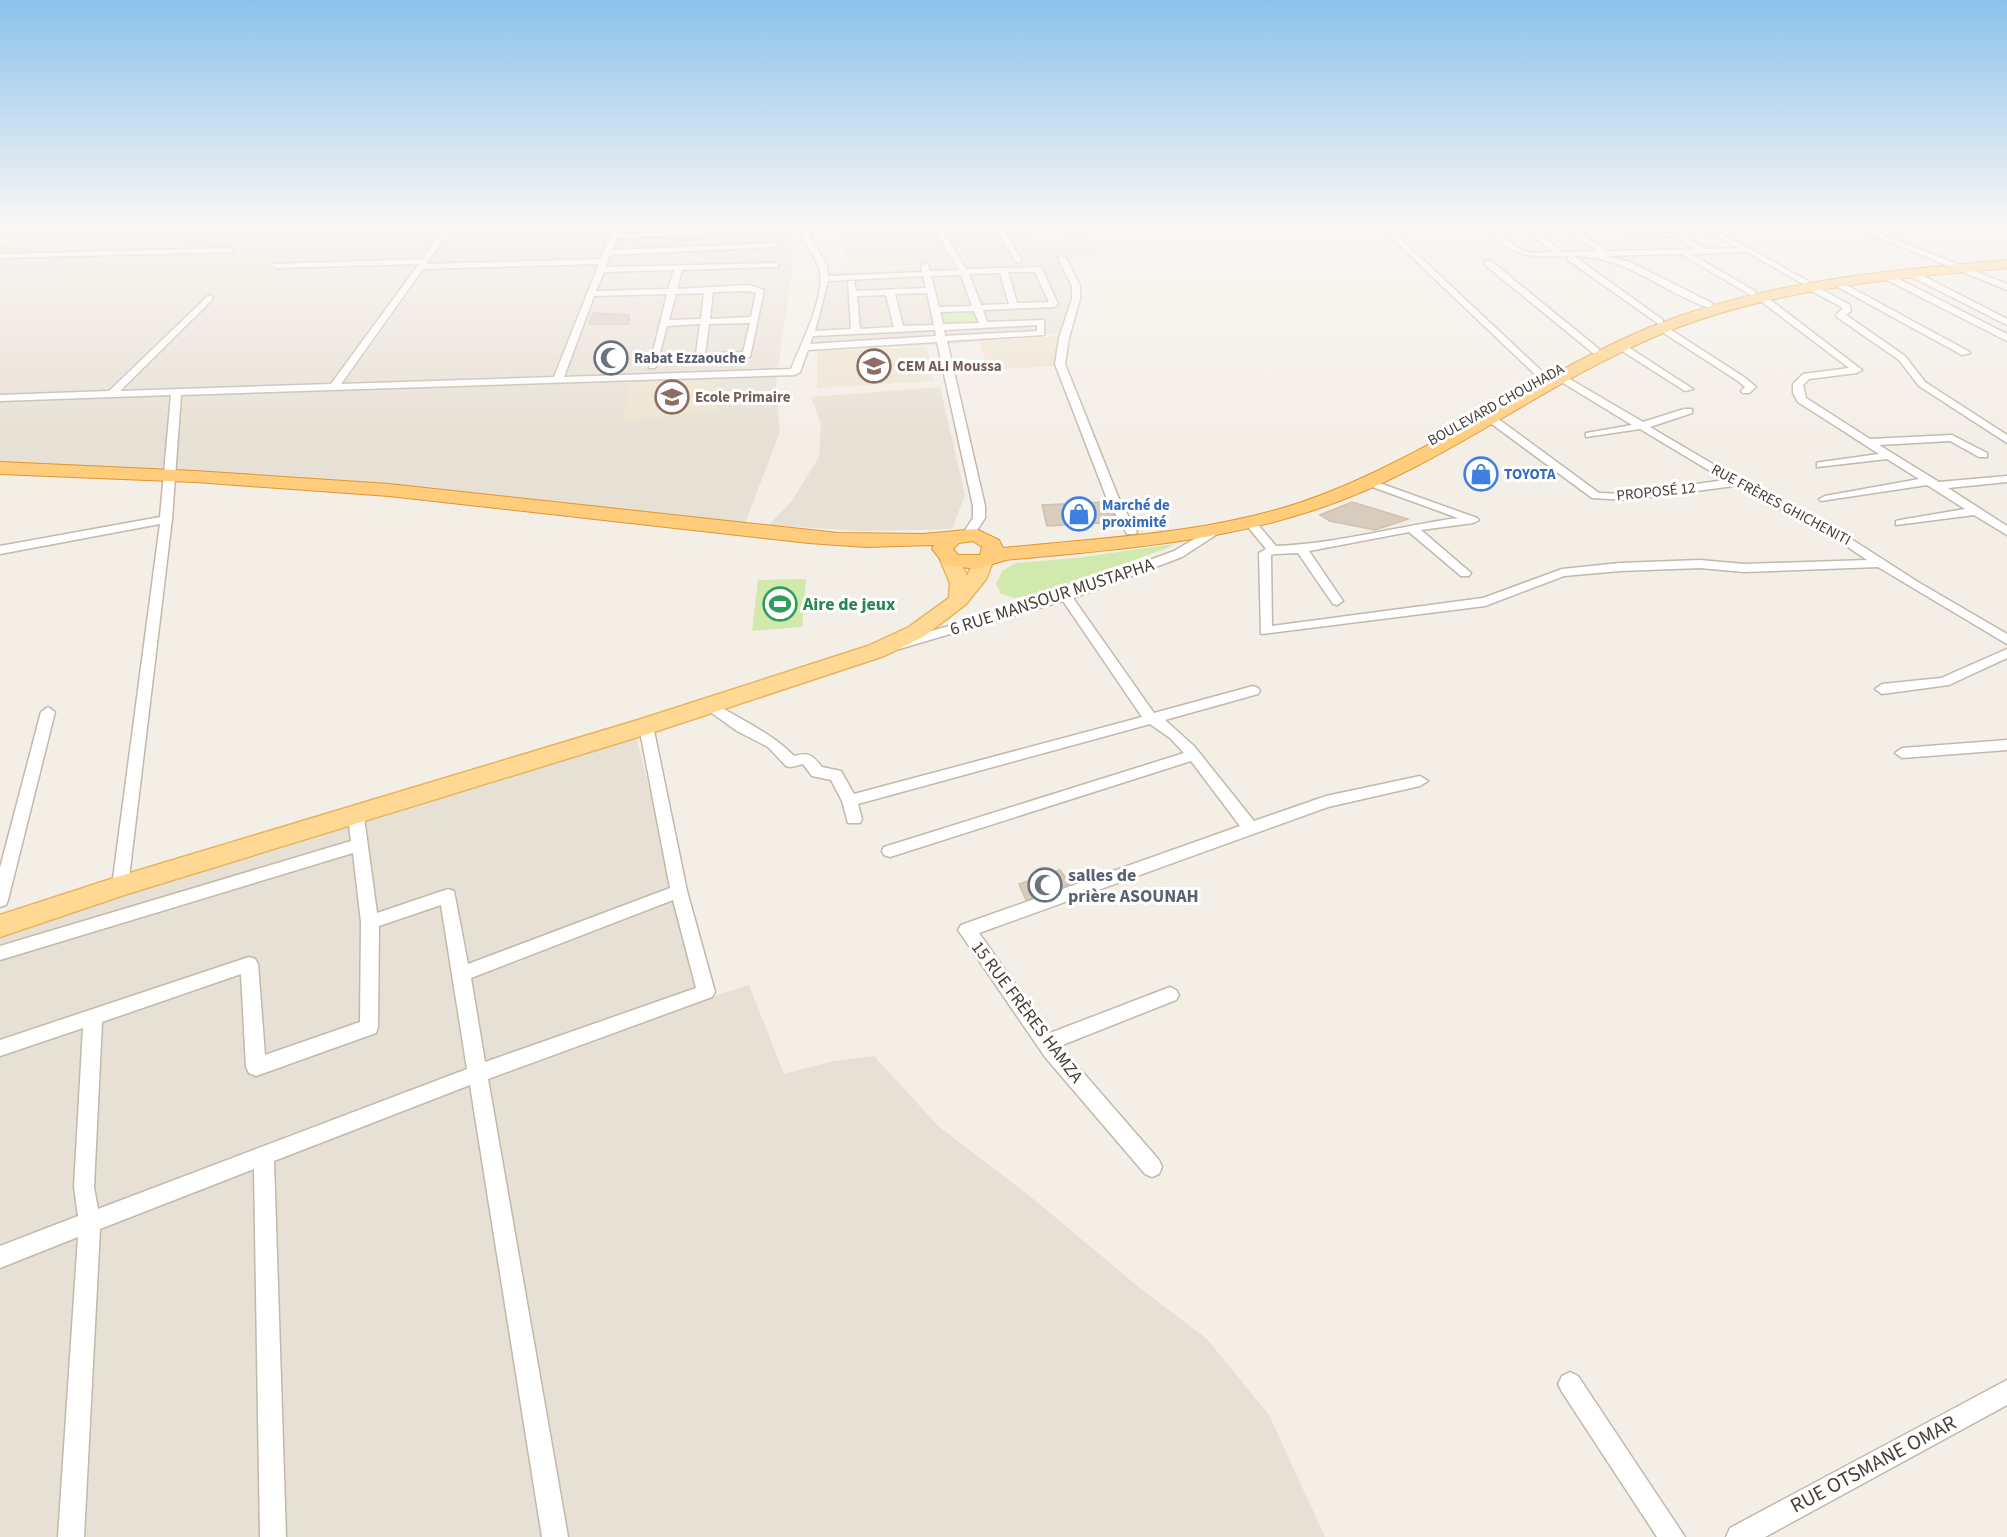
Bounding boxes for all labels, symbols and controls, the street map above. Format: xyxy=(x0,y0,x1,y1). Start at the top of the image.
mosque icon: Rabat Ezzaouche xyxy=(593,340,629,376)
place label: Rabat Ezzaouche xyxy=(634,348,746,369)
school or university icon: CEM ALI Moussa xyxy=(856,348,892,384)
place label: CEM ALI Moussa xyxy=(897,356,1002,377)
street label: BOULEVARD CHOUHADA xyxy=(1424,358,1569,451)
school or university icon: Ecole Primaire xyxy=(654,379,690,415)
place label: Ecole Primaire xyxy=(695,387,791,408)
shop icon: TOYOTA xyxy=(1463,456,1499,492)
street label: RUE FRÈRES GHICHENITI xyxy=(1708,459,1854,551)
place label: TOYOTA xyxy=(1504,464,1556,485)
street label: PROPOSÉ 12 xyxy=(1615,477,1697,507)
place label: Marché de proximité xyxy=(1102,495,1170,533)
shop icon: Marché de proximité xyxy=(1061,496,1097,532)
street label: 6 RUE MANSOUR MUSTAPHA xyxy=(947,552,1157,642)
sports icon: Aire de jeux xyxy=(762,586,798,622)
place label: Aire de jeux xyxy=(802,592,895,617)
place label: salles de prière ASOUNAH xyxy=(1068,863,1199,909)
mosque icon: salles de prière ASOUNAH xyxy=(1027,867,1063,903)
street label: 15 RUE FRÈRES HAMZA xyxy=(965,936,1089,1088)
street label: RUE OTSMANE OMAR xyxy=(1785,1408,1961,1520)

